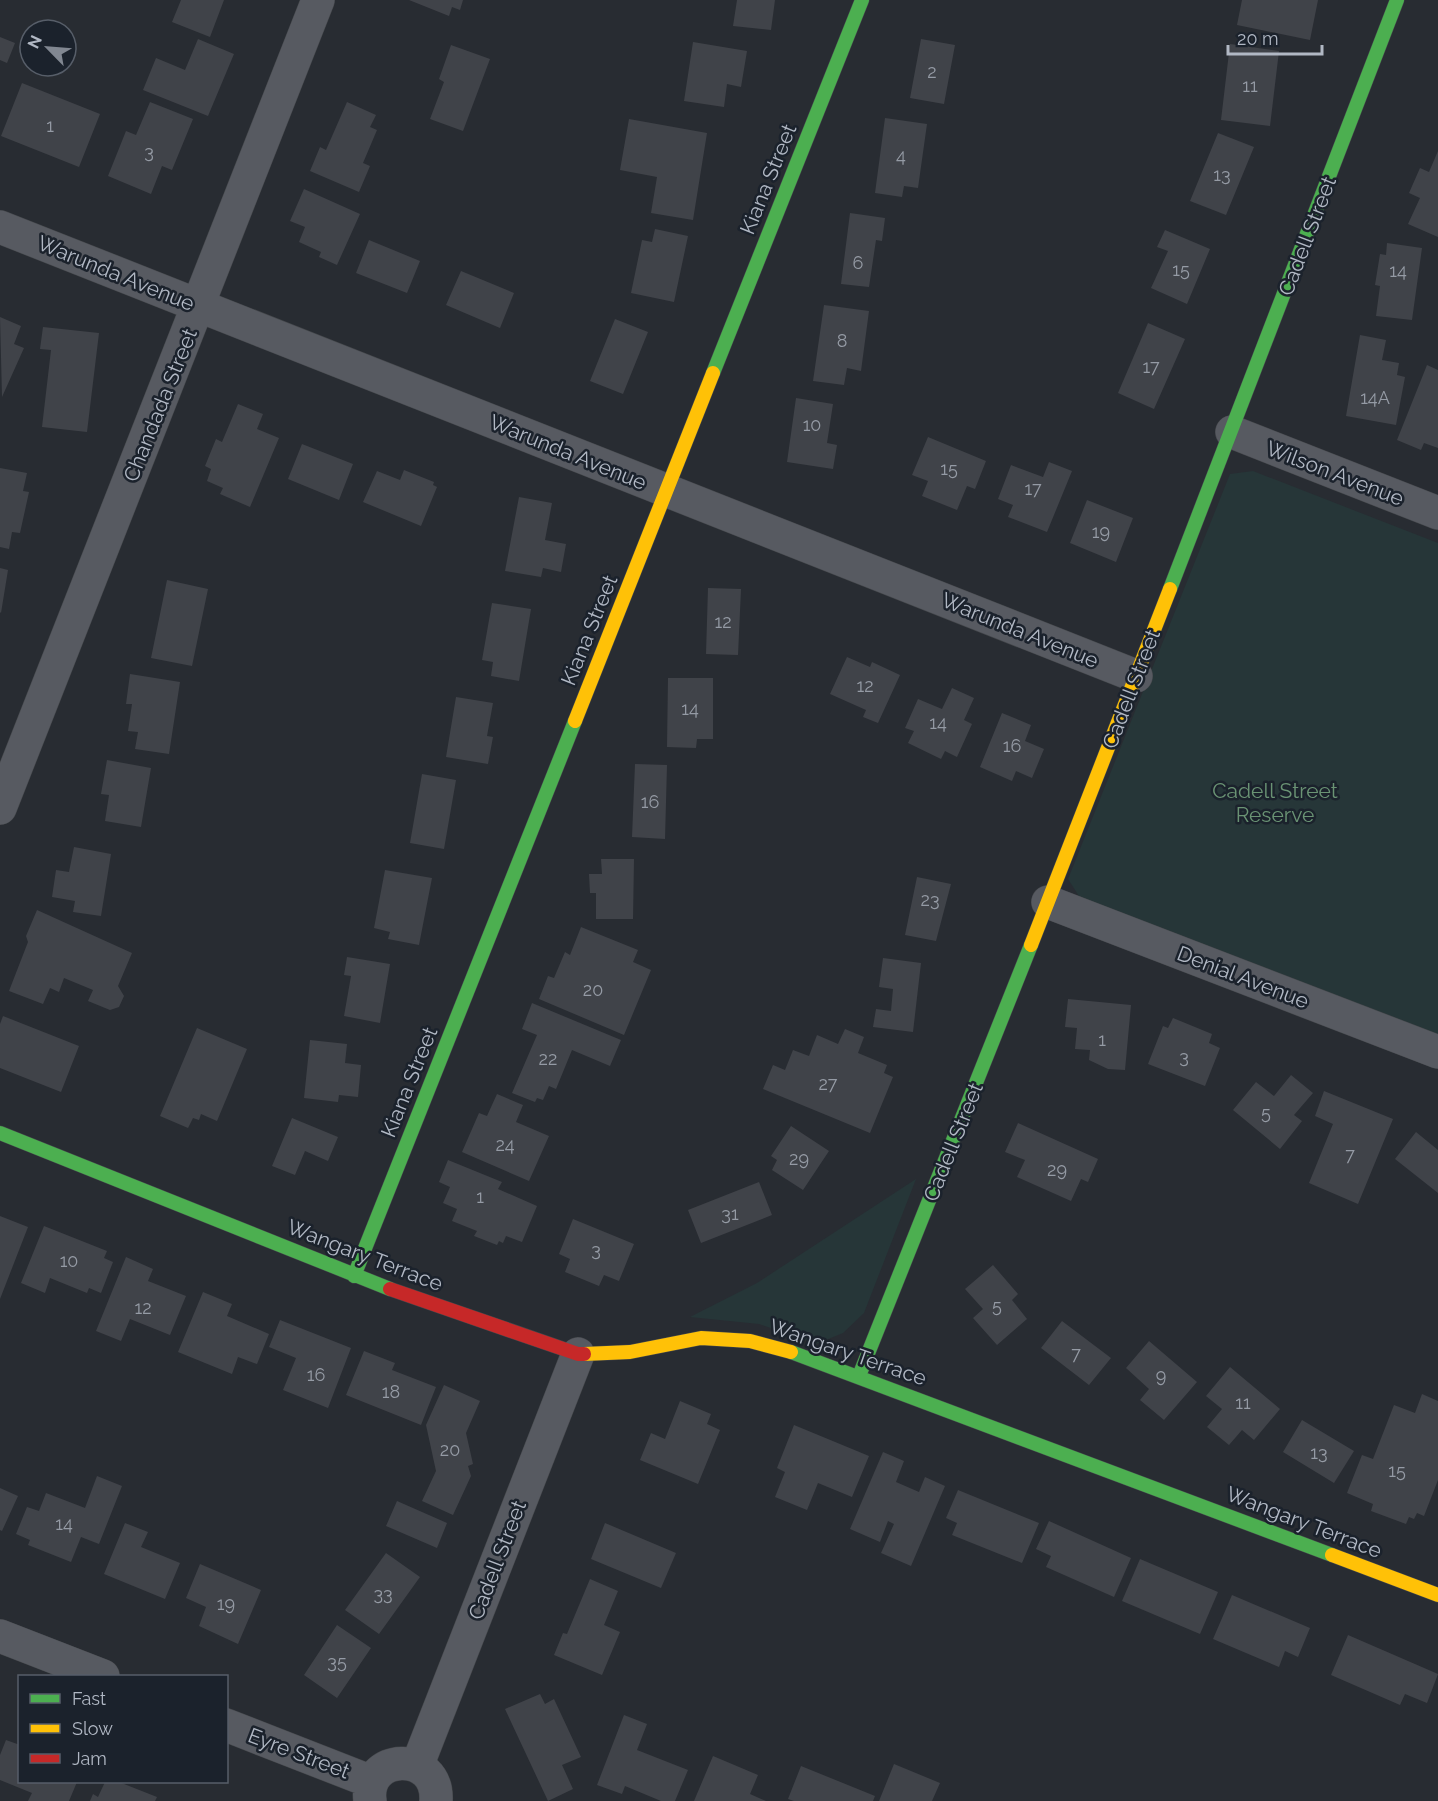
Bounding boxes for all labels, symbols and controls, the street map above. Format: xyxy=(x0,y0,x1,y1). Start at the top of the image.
north arrow xyxy=(18,18,78,78)
scale bar xyxy=(1228,18,1322,56)
text: 20 m xyxy=(1237,28,1279,49)
text: N xyxy=(24,32,46,51)
house number: 2 xyxy=(927,61,937,82)
house number: 11 xyxy=(1242,75,1258,96)
house number: 1 xyxy=(46,115,54,136)
street label: Kiana Street xyxy=(735,120,801,238)
house number: 3 xyxy=(144,141,154,162)
house number: 4 xyxy=(896,145,906,166)
house number: 13 xyxy=(1213,164,1231,185)
street label: Cadell Street xyxy=(1273,173,1341,299)
street label: Warunda Avenue xyxy=(34,230,198,316)
house number: 6 xyxy=(853,252,864,273)
house number: 15 xyxy=(1172,259,1190,280)
house number: 14 xyxy=(1389,260,1407,281)
street label: Chandada Street xyxy=(118,325,202,485)
house number: 8 xyxy=(837,330,847,351)
house number: 17 xyxy=(1142,356,1160,377)
house number: 14A xyxy=(1360,387,1390,408)
street label: Warunda Avenue xyxy=(486,409,650,495)
house number: 10 xyxy=(803,414,821,435)
street label: Wilson Avenue xyxy=(1263,435,1407,511)
house number: 15 xyxy=(940,458,958,479)
house number: 17 xyxy=(1024,478,1042,499)
house number: 19 xyxy=(1092,521,1110,542)
street label: Kiana Street xyxy=(556,571,622,689)
street label: Warunda Avenue xyxy=(938,587,1102,673)
house number: 12 xyxy=(714,611,732,632)
street label: Cadell Street xyxy=(1097,626,1165,752)
house number: 12 xyxy=(856,675,874,696)
house number: 14 xyxy=(681,698,699,719)
house number: 14 xyxy=(929,712,947,733)
house number: 16 xyxy=(1003,735,1021,756)
park label: Cadell Street Reserve xyxy=(1212,778,1338,827)
house number: 16 xyxy=(641,791,659,812)
house number: 23 xyxy=(921,889,940,910)
street label: Denial Avenue xyxy=(1174,940,1312,1014)
house number: 20 xyxy=(583,979,603,1000)
street label: Kiana Street xyxy=(376,1023,442,1141)
house number: 1 xyxy=(1098,1029,1106,1050)
house number: 3 xyxy=(1179,1046,1189,1067)
house number: 22 xyxy=(539,1048,557,1069)
house number: 27 xyxy=(818,1073,838,1094)
street label: Cadell Street xyxy=(918,1079,988,1205)
house number: 5 xyxy=(1261,1102,1271,1123)
house number: 24 xyxy=(495,1134,515,1155)
house number: 7 xyxy=(1345,1144,1355,1165)
house number: 29 xyxy=(789,1148,809,1169)
house number: 29 xyxy=(1047,1159,1067,1180)
house number: 1 xyxy=(476,1186,484,1207)
house number: 31 xyxy=(721,1203,739,1224)
street label: Wangary Terrace xyxy=(284,1214,446,1296)
house number: 3 xyxy=(591,1239,601,1260)
house number: 10 xyxy=(60,1250,78,1271)
house number: 5 xyxy=(992,1295,1002,1316)
house number: 12 xyxy=(134,1297,152,1318)
street label: Wangary Terrace xyxy=(766,1313,930,1391)
house number: 7 xyxy=(1071,1343,1081,1364)
house number: 16 xyxy=(307,1364,325,1385)
house number: 9 xyxy=(1156,1365,1166,1386)
house number: 18 xyxy=(382,1381,400,1402)
house number: 11 xyxy=(1235,1392,1251,1413)
house number: 20 xyxy=(440,1439,460,1460)
house number: 13 xyxy=(1310,1442,1328,1463)
house number: 15 xyxy=(1388,1460,1406,1481)
street label: Wangary Terrace xyxy=(1223,1481,1385,1563)
street label: Cadell Street xyxy=(463,1497,531,1623)
house number: 14 xyxy=(55,1513,73,1534)
house number: 33 xyxy=(373,1583,393,1604)
house number: 19 xyxy=(217,1593,235,1614)
house number: 35 xyxy=(327,1651,347,1672)
legend xyxy=(18,1675,228,1783)
text: Fast xyxy=(72,1688,106,1709)
text: Slow xyxy=(72,1718,113,1739)
street label: Eyre Street xyxy=(245,1722,353,1784)
text: Jam xyxy=(72,1748,107,1769)

